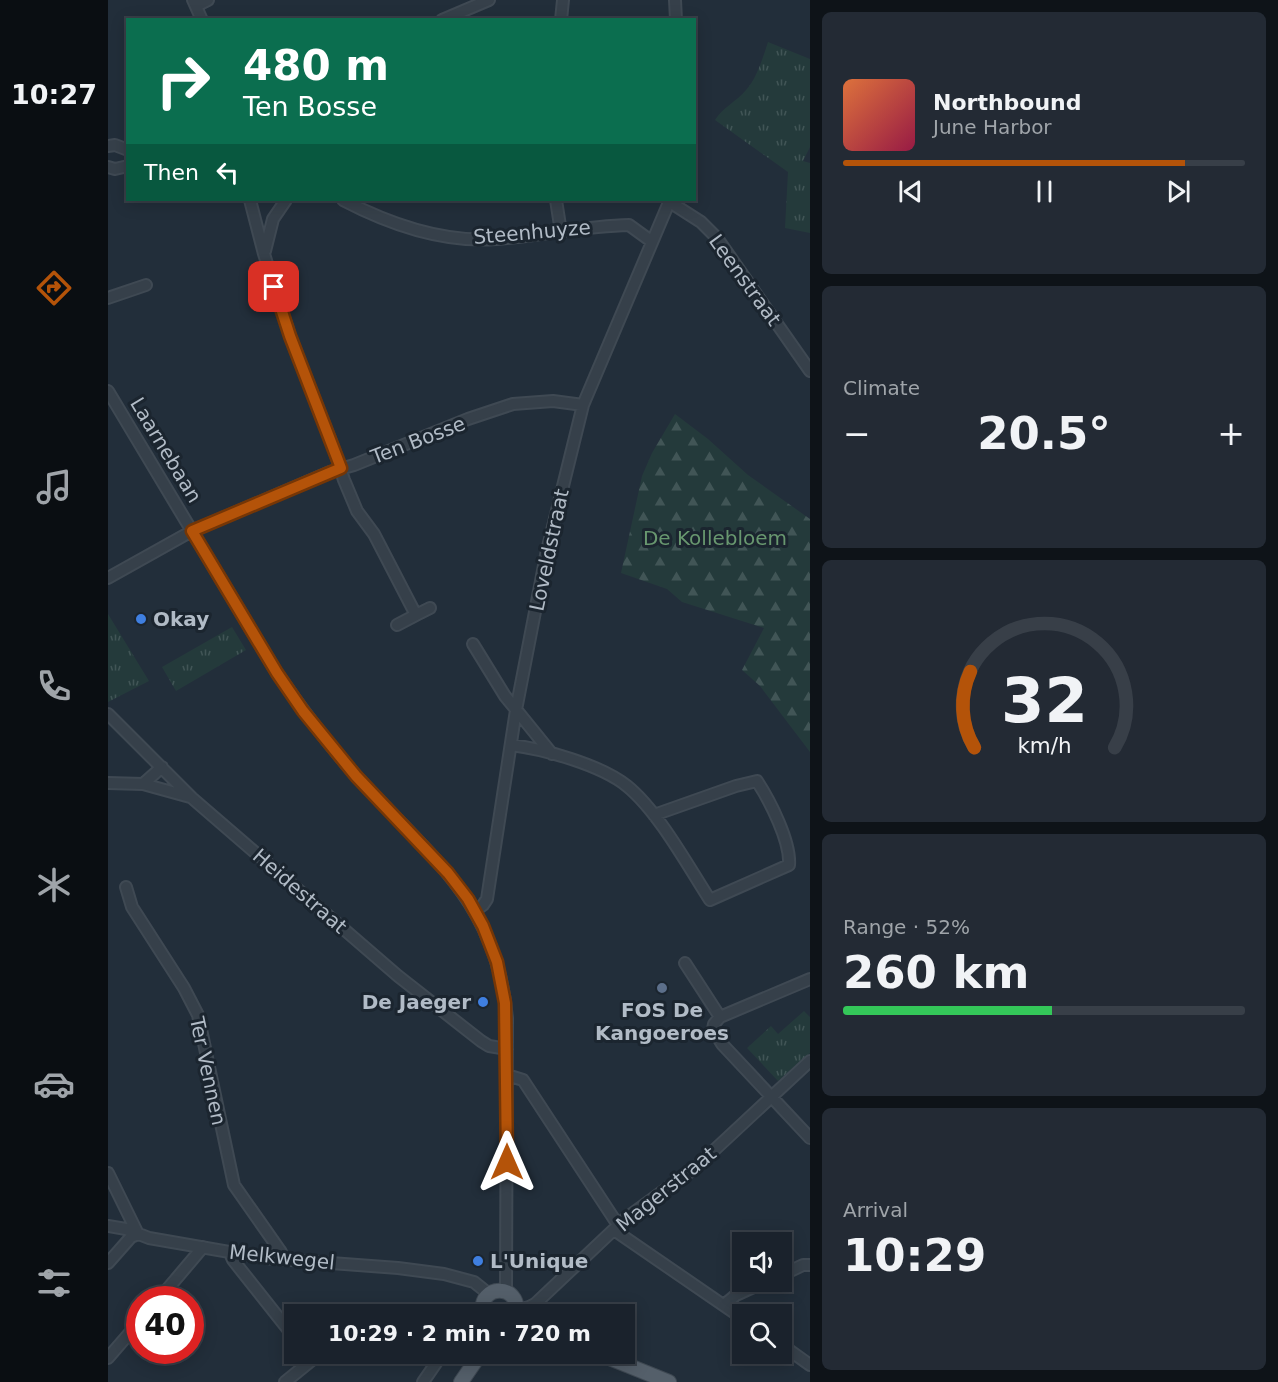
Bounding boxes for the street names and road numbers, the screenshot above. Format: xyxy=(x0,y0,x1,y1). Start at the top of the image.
street label: Steenhuyze xyxy=(472,215,592,249)
street label: Leenstraat xyxy=(704,230,786,330)
street label: Laarnebaan xyxy=(125,393,207,507)
street label: Ten Bosse xyxy=(366,411,469,469)
street label: Loveldstraat xyxy=(524,487,574,613)
street label: Heidestraat xyxy=(248,844,352,938)
street label: Ter Vennen xyxy=(185,1013,231,1128)
street label: Magerstraat xyxy=(611,1141,721,1237)
street label: Melkwegel xyxy=(228,1240,336,1274)

